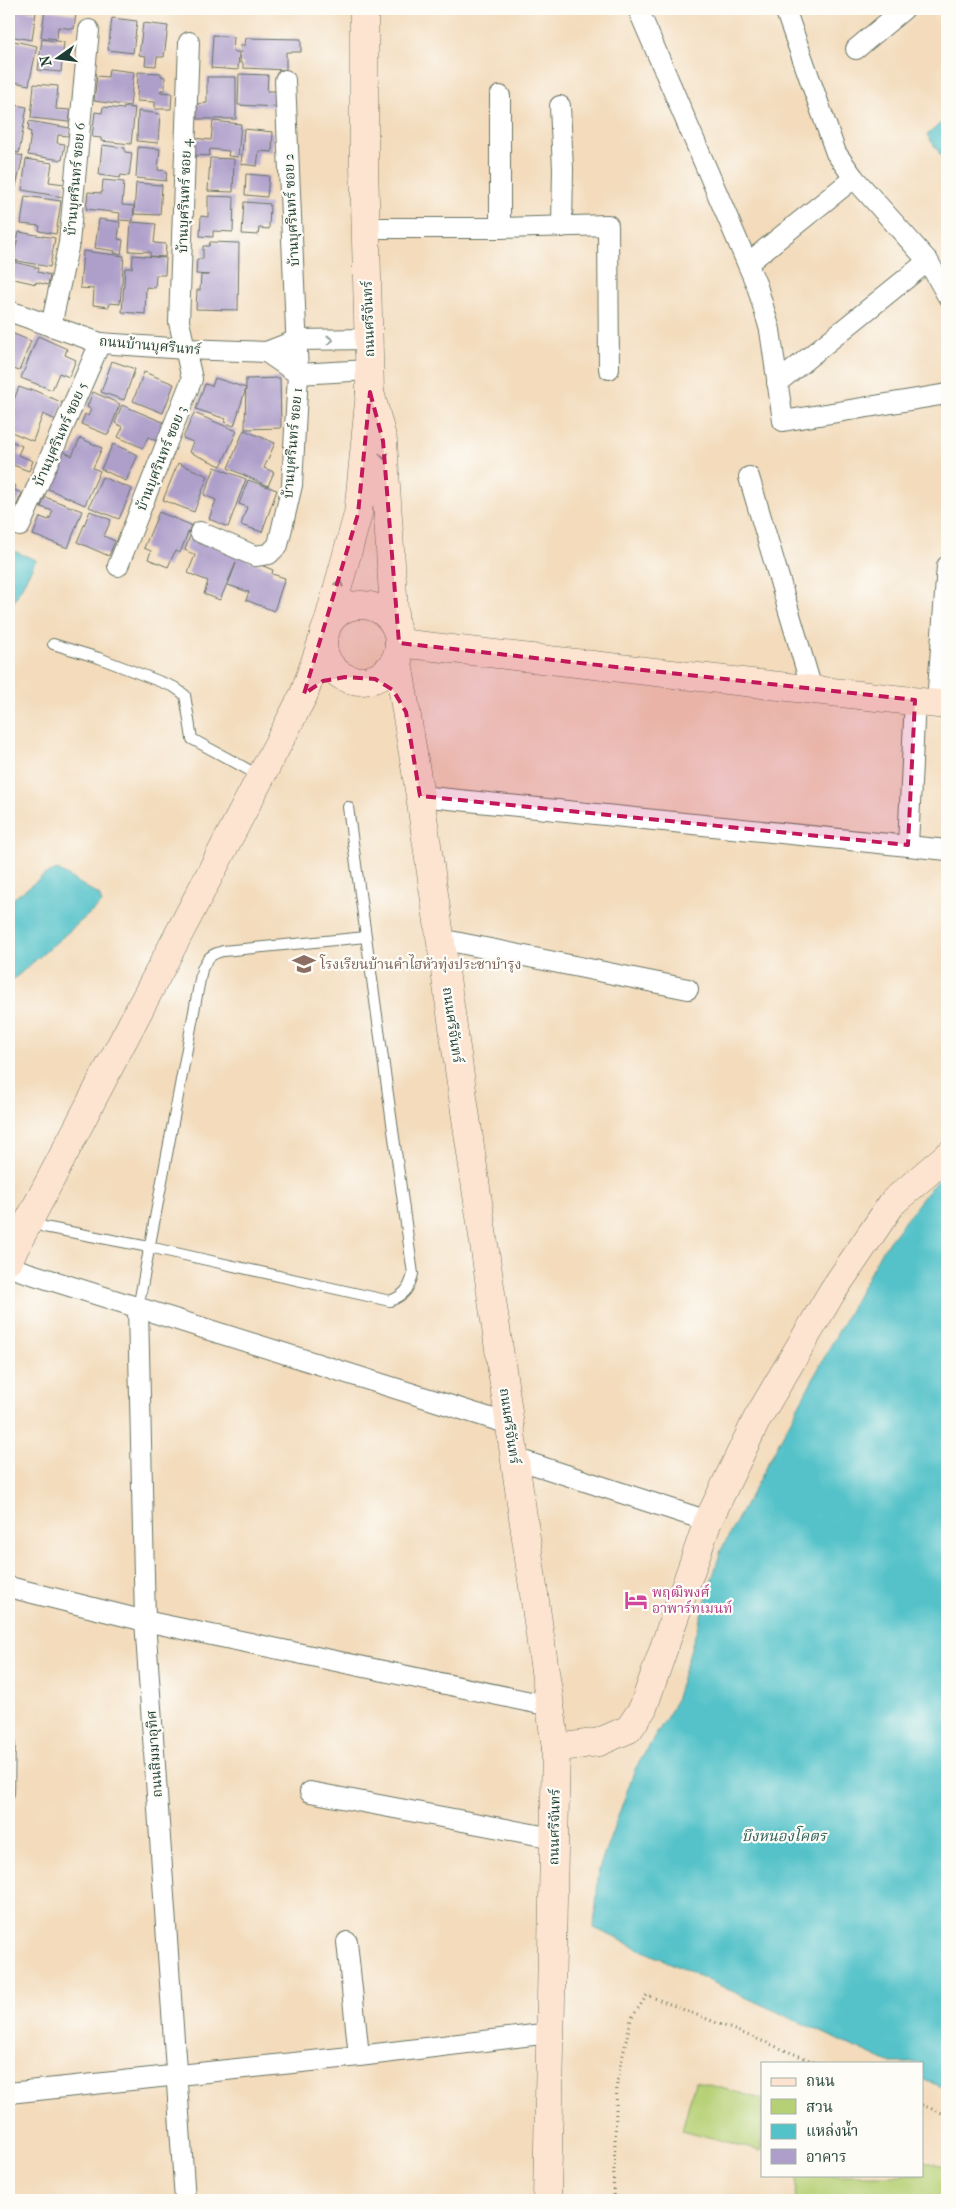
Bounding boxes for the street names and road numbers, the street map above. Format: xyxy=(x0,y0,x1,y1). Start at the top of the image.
street label: บ้านบุศรินทร์ ซอย 6 xyxy=(61,121,89,236)
street label: บ้านบุศรินทร์ ซอย 4 xyxy=(173,138,195,253)
street label: บ้านบุศรินทร์ ซอย 2 xyxy=(279,153,303,267)
street label: ถนนศรีจันทร์ xyxy=(358,280,378,358)
street label: ถนนบ้านบุศรินทร์ xyxy=(98,332,202,358)
street label: บ้านบุศรินทร์ ซอย 5 xyxy=(29,379,91,489)
street label: บ้านบุศรินทร์ ซอย 1 xyxy=(278,387,306,499)
street label: บ้านบุศรินทร์ ซอย 3 xyxy=(132,403,190,513)
street label: ถนนศรีจันทร์ xyxy=(439,986,467,1065)
street label: ถนนศรีจันทร์ xyxy=(496,1387,524,1466)
street label: ถนนสิมมาอุทิศ xyxy=(143,1710,166,1798)
street label: ถนนศรีจันทร์ xyxy=(544,1788,564,1865)

